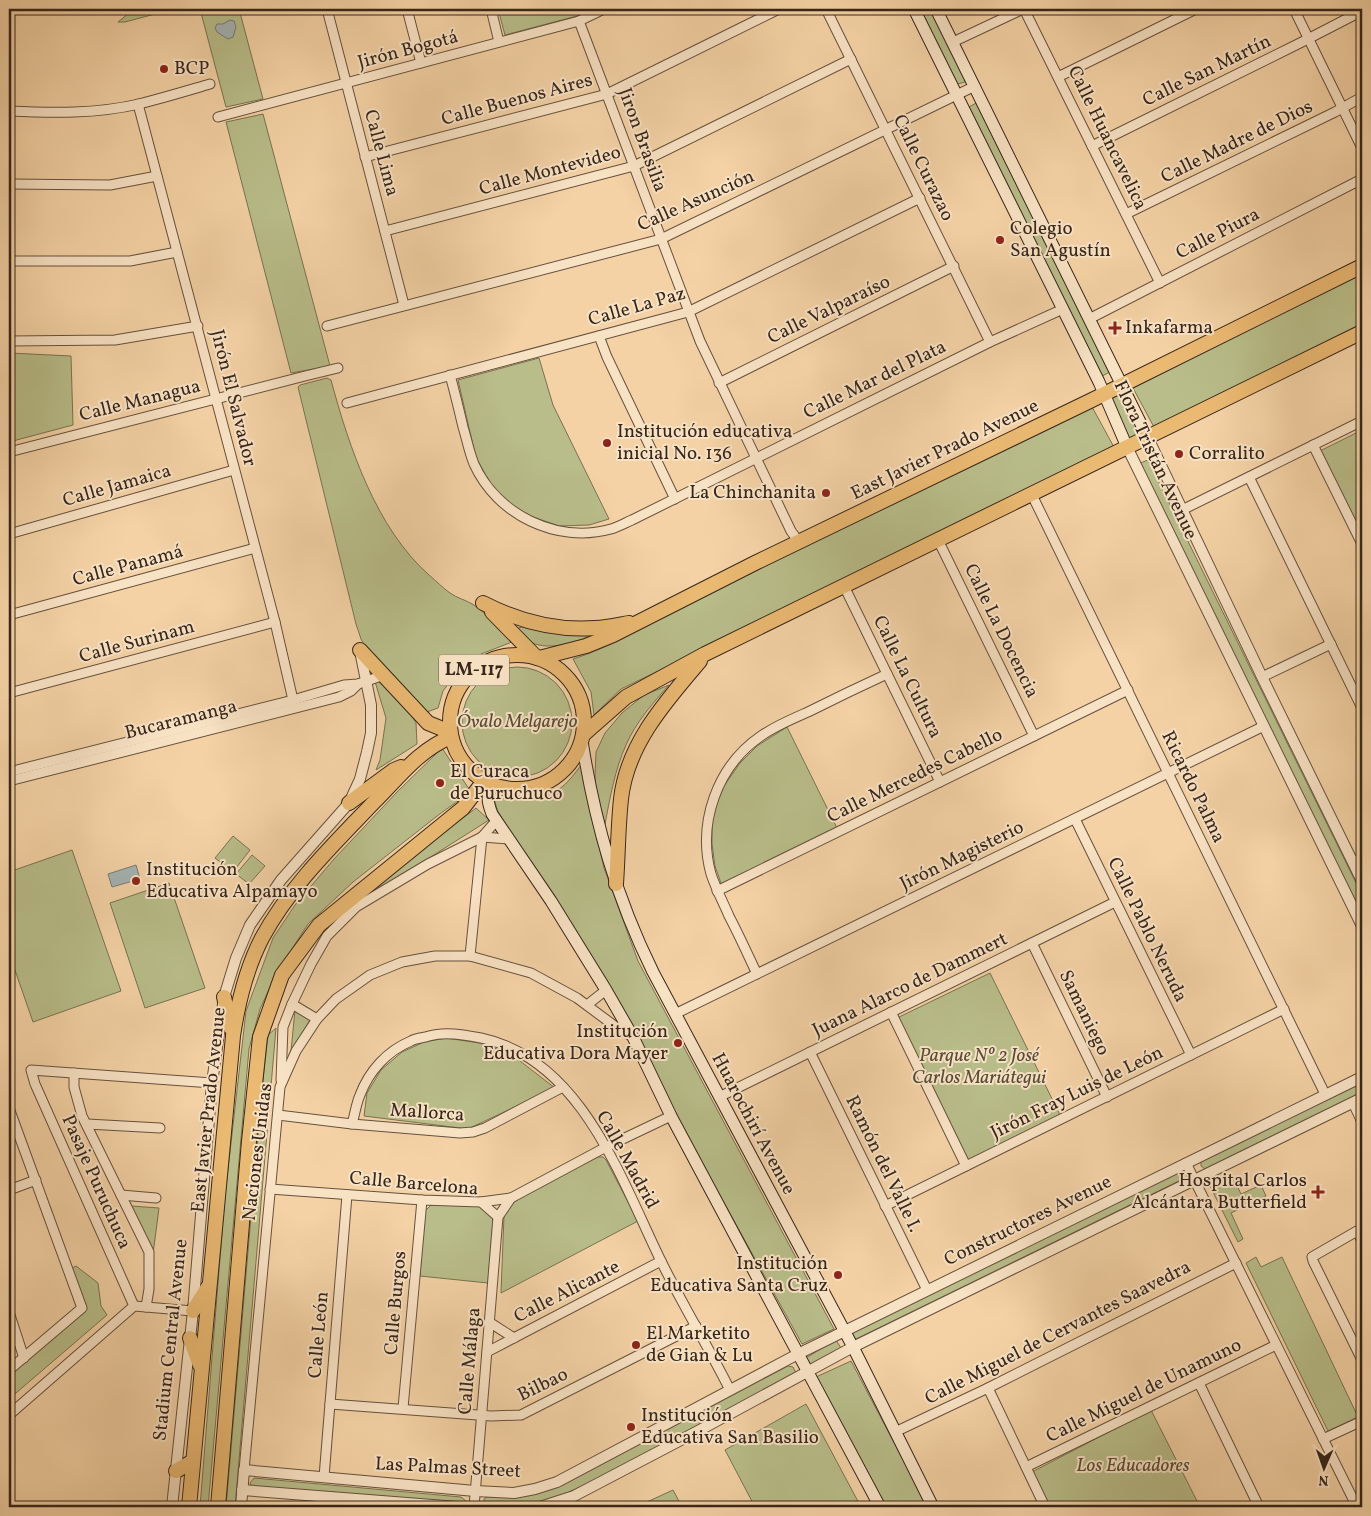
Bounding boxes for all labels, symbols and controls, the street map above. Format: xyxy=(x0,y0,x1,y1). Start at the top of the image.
street label: Jirón Bogotá xyxy=(355,24,461,76)
street label: Calle San Martín xyxy=(1138,29,1276,113)
place label: BCP xyxy=(174,56,209,82)
street label: Calle Huancavelica xyxy=(1061,62,1153,214)
marker: BCP xyxy=(158,63,170,75)
street label: Calle Buenos Aires xyxy=(439,67,595,133)
street label: Jiron Brasilia xyxy=(611,84,673,196)
street label: Calle Madre de Dios xyxy=(1157,94,1317,190)
street label: Calle Lima xyxy=(357,107,405,199)
street label: Calle Curazao xyxy=(886,110,960,226)
street label: Calle Montevideo xyxy=(476,140,624,202)
street label: Calle Asunción xyxy=(633,164,759,238)
street label: Calle Piura xyxy=(1172,202,1264,266)
place label: Colegio San Agustín xyxy=(1010,216,1111,264)
marker: Colegio San Agustín xyxy=(994,234,1006,246)
street label: Calle Valparaíso xyxy=(763,269,895,351)
street label: Calle La Paz xyxy=(585,281,689,333)
place label: Inkafarma xyxy=(1125,315,1213,341)
marker: Inkafarma xyxy=(1109,322,1121,334)
street label: Jirón El Salvador xyxy=(203,327,263,469)
street label: Calle Mar del Plata xyxy=(799,334,951,426)
street label: Calle Managua xyxy=(77,373,203,429)
street label: Flora Tristán Avenue xyxy=(1107,376,1203,544)
street label: East Javier Prado Avenue xyxy=(847,393,1043,507)
place label: Institución educativa inicial No. 136 xyxy=(617,419,792,467)
marker: Institución educativa inicial No. 136 xyxy=(601,437,613,449)
place label: Corralito xyxy=(1189,441,1265,467)
marker: Corralito xyxy=(1173,448,1185,460)
street label: Calle Jamaica xyxy=(60,458,174,514)
place label: La Chinchanita xyxy=(689,480,816,506)
marker: La Chinchanita xyxy=(820,487,832,499)
street label: Calle Panamá xyxy=(70,539,186,593)
street label: Calle La Docencia xyxy=(957,559,1045,703)
street label: Calle La Cultura xyxy=(866,611,948,743)
street label: Calle Surinam xyxy=(76,614,198,670)
road number: LM-117 xyxy=(439,654,509,686)
street label: Bucaramanga xyxy=(122,694,240,746)
park label: Óvalo Melgarejo xyxy=(457,709,578,735)
street label: Calle Mercedes Cabello xyxy=(823,722,1007,830)
street label: Ricardo Palma xyxy=(1155,727,1231,847)
place label: El Curaca de Puruchuco xyxy=(450,759,563,807)
marker: El Curaca de Puruchuco xyxy=(434,777,446,789)
street label: Jirón Magisterio xyxy=(896,815,1028,897)
street label: Calle Pablo Neruda xyxy=(1101,853,1193,1007)
place label: Institución Educativa Alpamayo xyxy=(146,857,318,905)
marker: Institución Educativa Alpamayo xyxy=(130,875,142,887)
street label: Juana Alarco de Dammert xyxy=(808,926,1012,1044)
street label: Samaniego xyxy=(1052,966,1116,1060)
street label: East Javier Prado Avenue xyxy=(185,1006,233,1214)
place label: Institución Educativa Dora Mayer xyxy=(483,1019,668,1067)
marker: Institución Educativa Dora Mayer xyxy=(672,1037,684,1049)
street label: Jirón Fray Luis de León xyxy=(986,1040,1168,1146)
park label: Parque Nº 2 José Carlos Mariátegui xyxy=(912,1043,1046,1091)
street label: Huarochirí Avenue xyxy=(705,1048,801,1200)
street label: Naciones Unidas xyxy=(237,1082,279,1222)
street label: Ramón del Valle I. xyxy=(839,1091,927,1237)
street label: Mallorca xyxy=(389,1097,465,1129)
street label: Calle Madrid xyxy=(589,1106,665,1214)
street label: Pasaje Puruchuca xyxy=(55,1111,137,1253)
street label: Calle Barcelona xyxy=(348,1165,480,1203)
place label: Hospital Carlos Alcántara Butterfield xyxy=(1131,1168,1307,1216)
street label: Constructores Avenue xyxy=(940,1169,1116,1273)
marker: Hospital Carlos Alcántara Butterfield xyxy=(1311,1185,1325,1199)
street label: Stadium Central Avenue xyxy=(147,1238,195,1442)
street label: Calle Burgos xyxy=(378,1250,414,1356)
place label: Institución Educativa Santa Cruz xyxy=(650,1251,828,1299)
street label: Calle Alicante xyxy=(510,1254,624,1330)
street label: Calle Miguel de Cervantes Saavedra xyxy=(921,1254,1195,1412)
marker: Institución Educativa Santa Cruz xyxy=(832,1269,844,1281)
street label: Calle León xyxy=(302,1290,336,1380)
street label: Calle Málaga xyxy=(452,1306,488,1416)
place label: El Marketito de Gian & Lu xyxy=(646,1321,753,1369)
street label: Calle Miguel de Unamuno xyxy=(1042,1332,1246,1450)
marker: El Marketito de Gian & Lu xyxy=(630,1339,642,1351)
street label: Bilbao xyxy=(513,1362,573,1408)
place label: Institución Educativa San Basilio xyxy=(641,1403,819,1451)
marker: Institución Educativa San Basilio xyxy=(625,1421,637,1433)
north arrow xyxy=(1298,1444,1348,1494)
street label: Las Palmas Street xyxy=(374,1451,522,1485)
park label: Los Educadores xyxy=(1076,1453,1190,1479)
text: N xyxy=(1318,1470,1329,1489)

